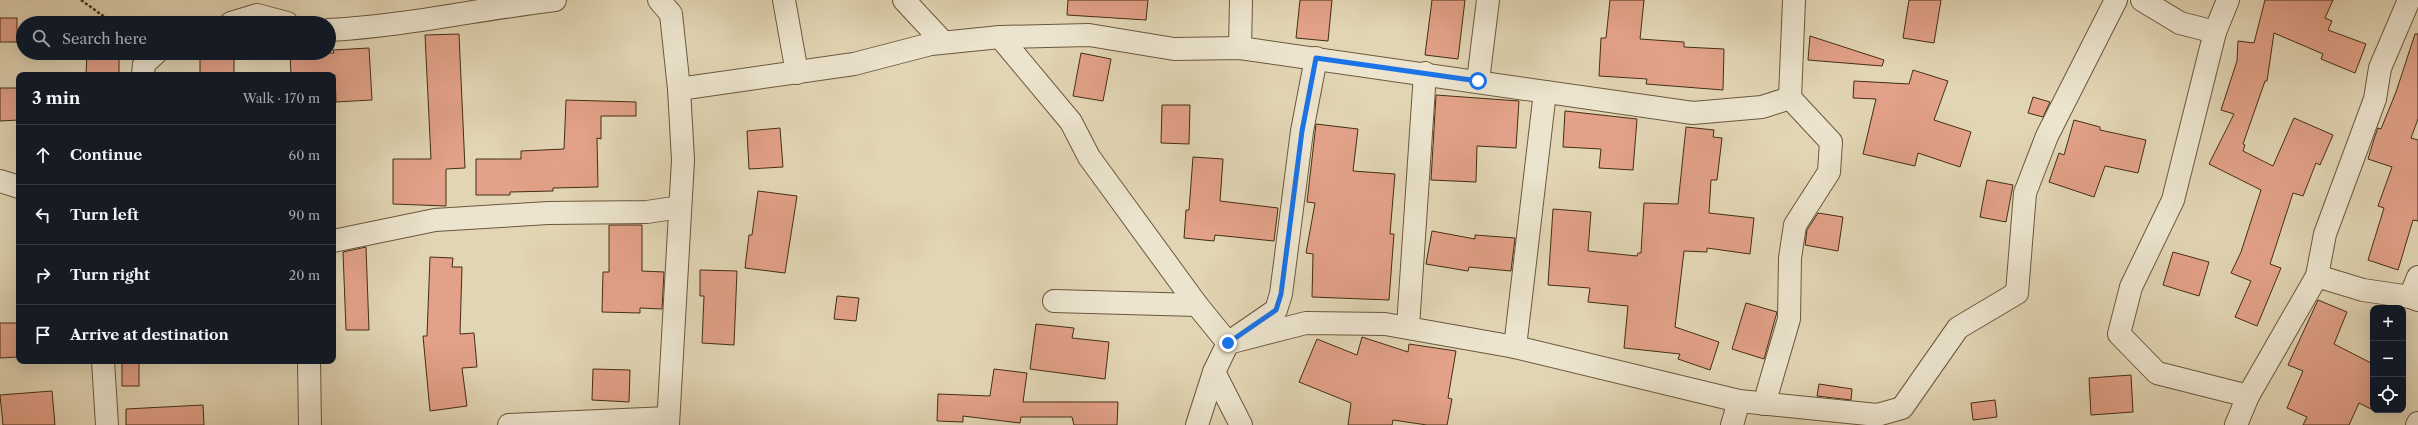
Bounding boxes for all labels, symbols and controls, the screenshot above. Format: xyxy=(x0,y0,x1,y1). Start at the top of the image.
search box xyxy=(16,16,336,60)
icon: search xyxy=(30,27,52,49)
text: Search here xyxy=(62,29,147,48)
route start xyxy=(1469,72,1487,90)
text: 3 min xyxy=(32,88,81,108)
text: Walk · 170 m xyxy=(243,90,320,106)
icon: ahead xyxy=(32,144,54,166)
text: Continue xyxy=(70,145,142,164)
text: 60 m xyxy=(289,147,320,163)
icon: left xyxy=(32,204,54,226)
text: Turn left xyxy=(70,205,139,224)
text: 90 m xyxy=(289,207,320,223)
icon: right xyxy=(32,264,54,286)
text: Turn right xyxy=(70,265,150,284)
text: 20 m xyxy=(289,267,320,283)
map controls xyxy=(2370,305,2406,413)
button: + xyxy=(2370,305,2406,341)
icon: arrive xyxy=(32,324,54,346)
text: Arrive at destination xyxy=(70,325,229,344)
route end xyxy=(1219,334,1237,352)
button: − xyxy=(2370,341,2406,377)
button: locate xyxy=(2370,377,2406,413)

